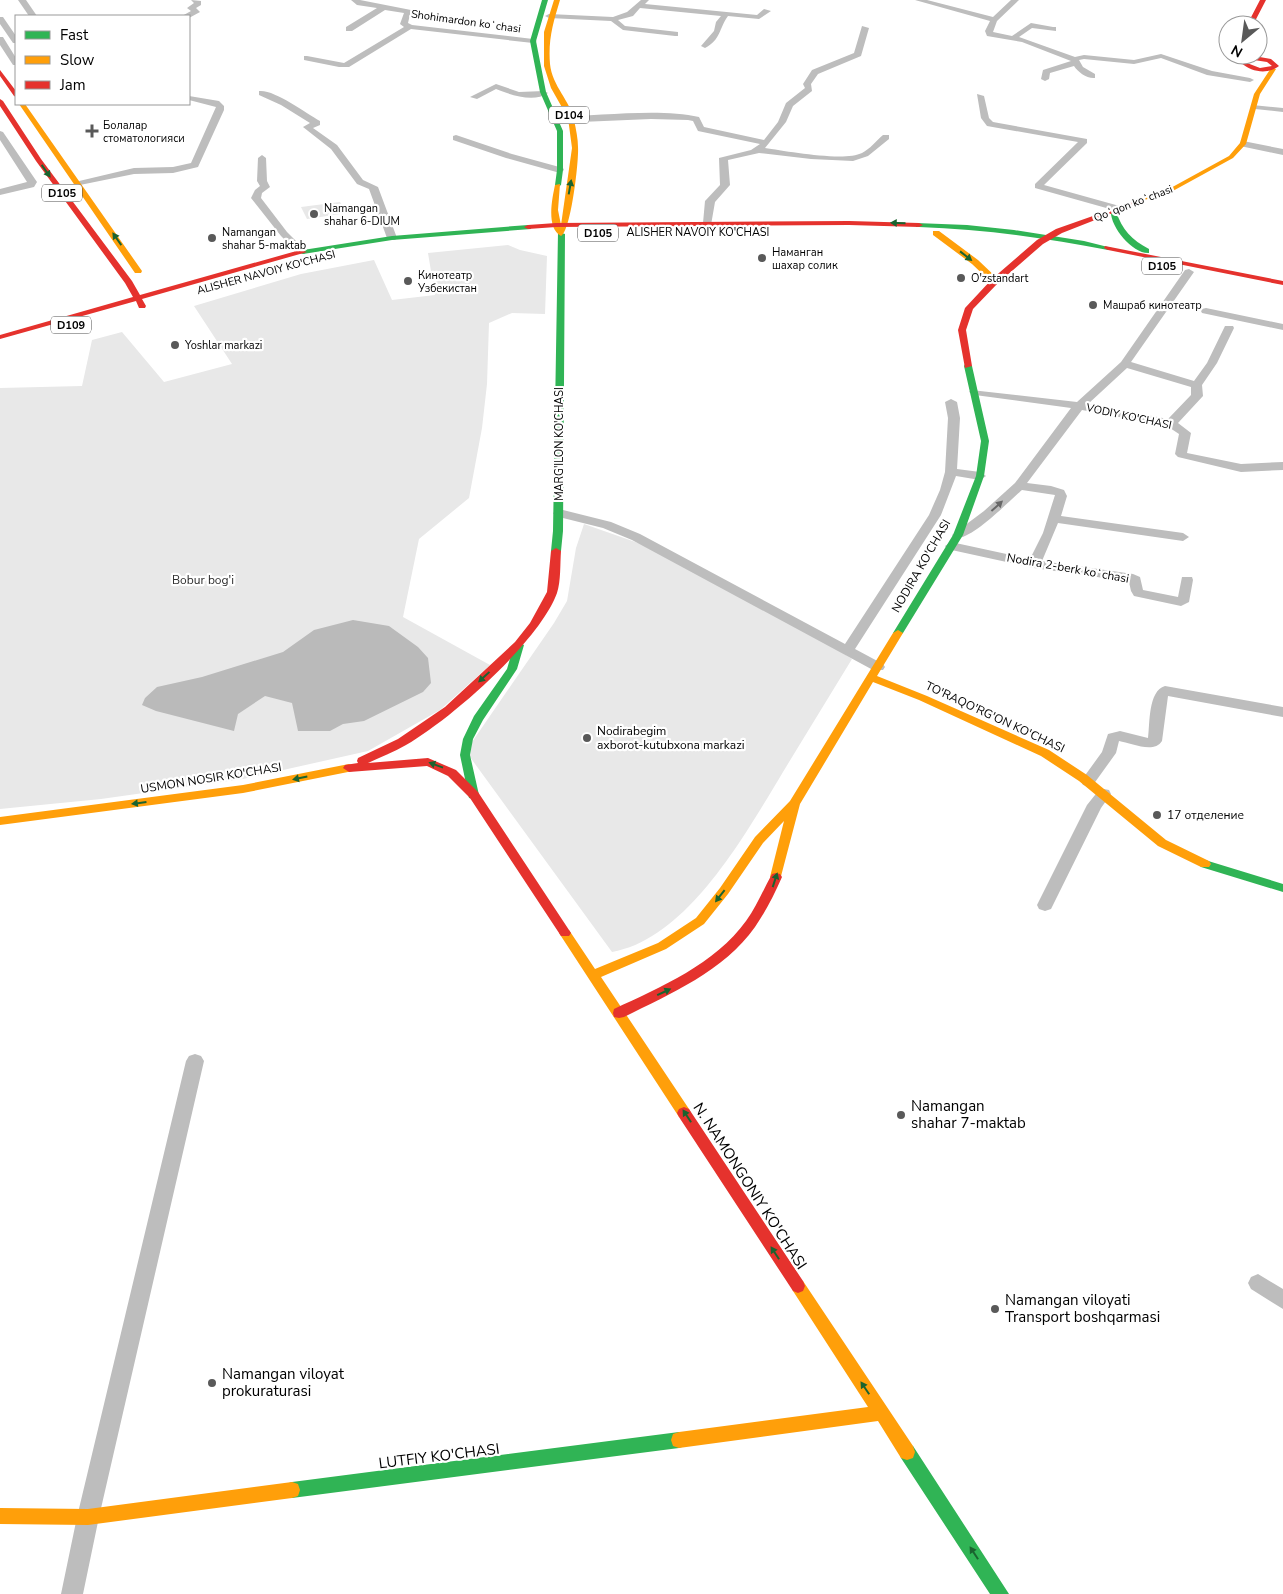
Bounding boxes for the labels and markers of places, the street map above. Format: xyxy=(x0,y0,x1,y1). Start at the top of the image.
place label: Болалар стоматологияси xyxy=(103,118,185,146)
marker: Болалар стоматологияси xyxy=(85,124,99,138)
place label: Namangan shahar 6-DIUM xyxy=(324,201,400,229)
marker: Namangan shahar 6-DIUM xyxy=(308,208,320,220)
place label: Namangan shahar 5-maktab xyxy=(222,225,306,253)
marker: Namangan shahar 5-maktab xyxy=(206,232,218,244)
place label: Наманган шахар солик xyxy=(772,245,838,273)
marker: Наманган шахар солик xyxy=(756,252,768,264)
place label: Кинотеатр Узбекистан xyxy=(417,268,477,296)
place label: O'zstandart xyxy=(971,271,1029,286)
marker: O'zstandart xyxy=(955,272,967,284)
marker: Кинотеатр Узбекистан xyxy=(402,275,414,287)
place label: Машраб кинотеатр xyxy=(1103,298,1202,313)
marker: Машраб кинотеатр xyxy=(1087,299,1099,311)
place label: Yoshlar markazi xyxy=(184,338,262,353)
marker: Yoshlar markazi xyxy=(169,339,181,351)
place label: Nodirabegim axborot-kutubxona markazi xyxy=(597,723,745,753)
marker: Nodirabegim axborot-kutubxona markazi xyxy=(581,732,593,744)
place label: 17 отделение xyxy=(1167,807,1244,823)
marker: 17 отделение xyxy=(1151,809,1163,821)
place label: Namangan shahar 7-maktab xyxy=(911,1096,1026,1133)
marker: Namangan shahar 7-maktab xyxy=(895,1109,907,1121)
place label: Namangan viloyati Transport boshqarmasi xyxy=(1005,1290,1160,1327)
marker: Namangan viloyati Transport boshqarmasi xyxy=(989,1303,1001,1315)
place label: Namangan viloyat prokuraturasi xyxy=(222,1364,345,1401)
marker: Namangan viloyat prokuraturasi xyxy=(206,1377,218,1389)

